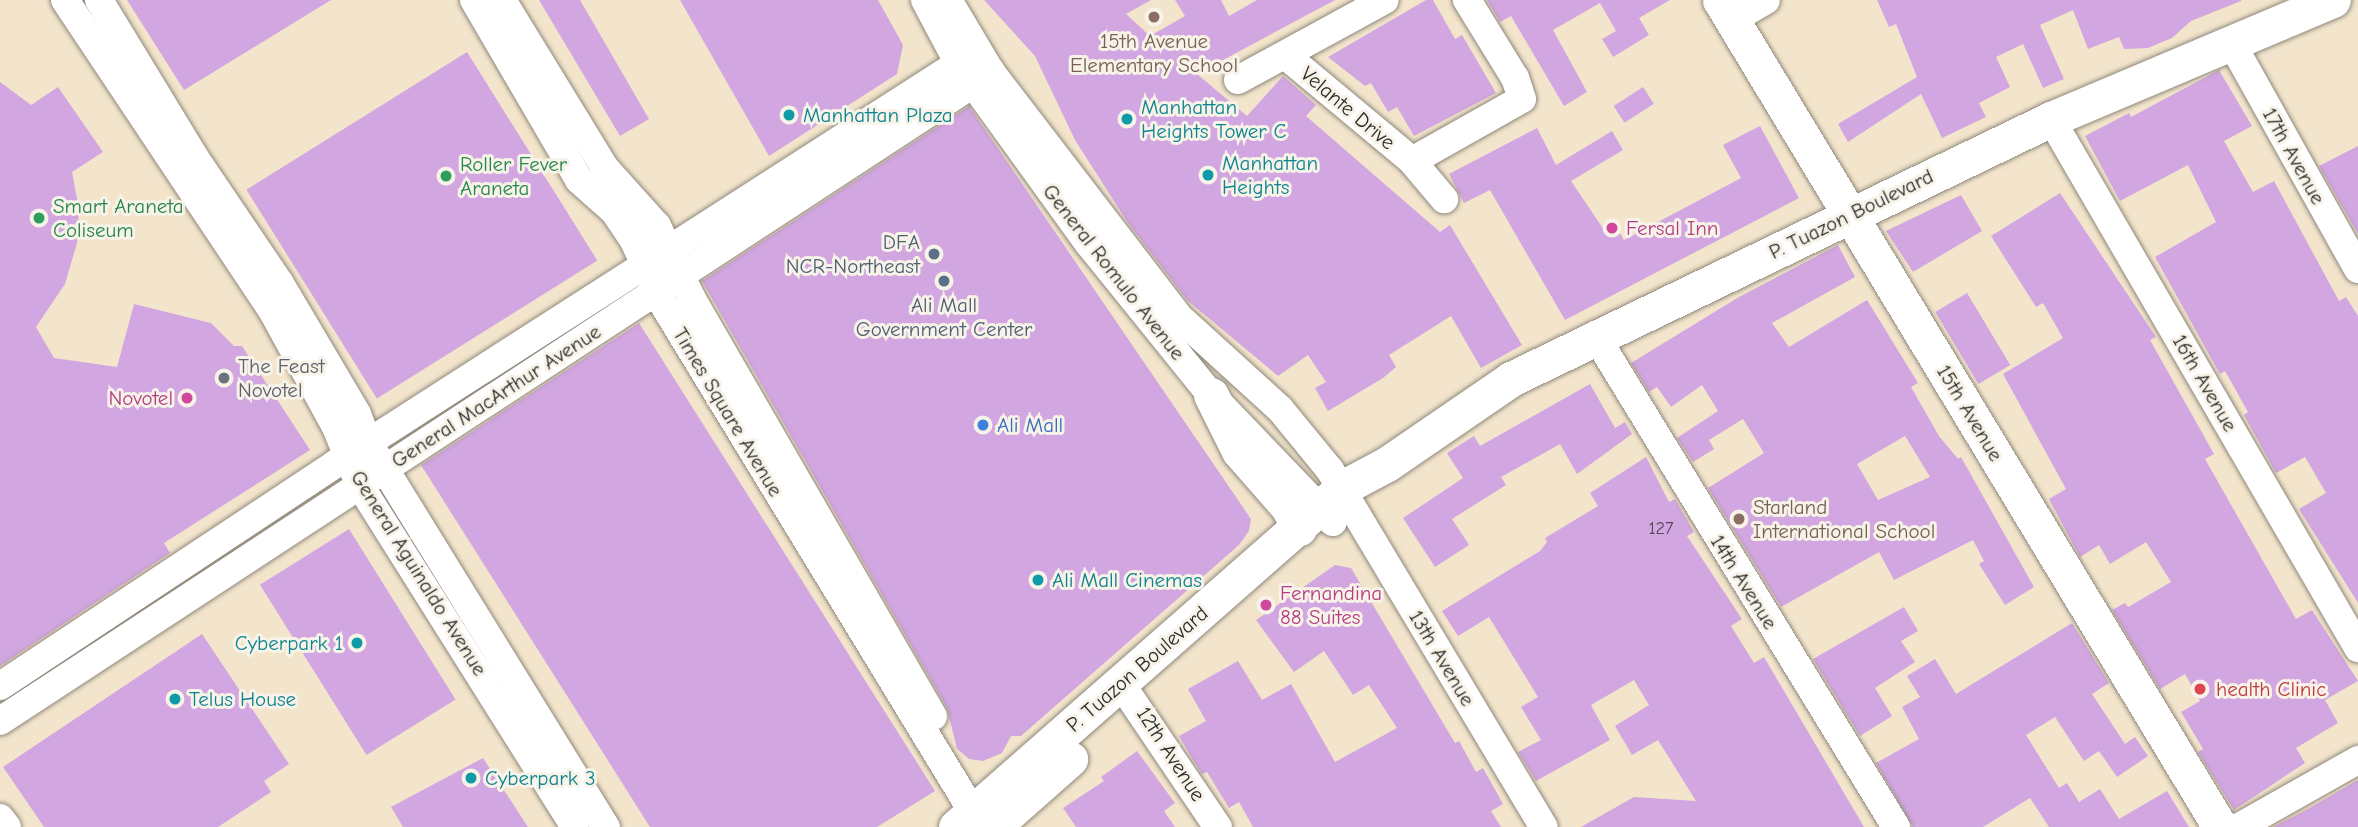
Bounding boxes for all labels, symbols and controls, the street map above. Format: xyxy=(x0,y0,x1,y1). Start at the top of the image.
marker: 15th Avenue Elementary School xyxy=(1146,9,1162,25)
place label: 15th Avenue Elementary School xyxy=(1070,28,1238,78)
street label: Velante Drive xyxy=(1296,61,1400,155)
place label: Manhattan Heights Tower C xyxy=(1141,94,1287,144)
place label: Manhattan Plaza xyxy=(803,102,953,128)
street label: 17th Avenue xyxy=(2257,103,2331,209)
marker: Manhattan Plaza xyxy=(781,107,797,123)
marker: Manhattan Heights Tower C xyxy=(1119,111,1135,127)
place label: Manhattan Heights xyxy=(1222,150,1318,200)
place label: Roller Fever Araneta xyxy=(460,151,567,201)
street label: P. Tuazon Boulevard xyxy=(1765,163,1937,265)
marker: Manhattan Heights xyxy=(1200,167,1216,183)
marker: Roller Fever Araneta xyxy=(438,168,454,184)
street label: General Romulo Avenue xyxy=(1038,179,1190,365)
place label: Smart Araneta Coliseum xyxy=(53,193,183,243)
marker: Smart Araneta Coliseum xyxy=(31,210,47,226)
place label: Fersal Inn xyxy=(1626,215,1718,241)
marker: Fersal Inn xyxy=(1604,220,1620,236)
place label: DFA NCR-Northeast xyxy=(786,229,920,279)
marker: DFA NCR-Northeast xyxy=(926,246,942,262)
marker: Ali Mall Government Center xyxy=(936,273,952,289)
place label: Ali Mall Government Center xyxy=(856,292,1032,342)
street label: General MacArthur Avenue xyxy=(387,319,605,473)
street label: Times Square Avenue xyxy=(668,323,788,501)
street label: 16th Avenue xyxy=(2167,330,2243,436)
place label: The Feast Novotel xyxy=(238,353,325,403)
street label: 15th Avenue xyxy=(1931,360,2009,466)
marker: The Feast Novotel xyxy=(216,370,232,386)
place label: Novotel xyxy=(109,385,173,411)
marker: Novotel xyxy=(179,390,195,406)
place label: Ali Mall xyxy=(997,412,1063,438)
marker: Ali Mall xyxy=(975,417,991,433)
street label: General Aguinaldo Avenue xyxy=(345,466,493,680)
place label: Starland International School xyxy=(1753,494,1935,544)
marker: Starland International School xyxy=(1731,511,1747,527)
house number: 127 xyxy=(1648,518,1674,540)
street label: 14th Avenue xyxy=(1705,530,1783,634)
place label: Ali Mall Cinemas xyxy=(1052,567,1202,593)
marker: Ali Mall Cinemas xyxy=(1030,572,1046,588)
place label: Fernandina 88 Suites xyxy=(1280,580,1382,630)
marker: Fernandina 88 Suites xyxy=(1258,597,1274,613)
street label: P. Tuazon Boulevard xyxy=(1061,601,1213,737)
street label: 13th Avenue xyxy=(1404,606,1480,710)
place label: Cyberpark 1 xyxy=(235,630,343,656)
marker: Cyberpark 1 xyxy=(349,635,365,651)
place label: health Clinic xyxy=(2216,676,2326,702)
marker: health Clinic xyxy=(2190,679,2210,699)
place label: Telus House xyxy=(189,686,296,712)
marker: Telus House xyxy=(167,691,183,707)
street label: 12th Avenue xyxy=(1131,702,1211,806)
place label: Cyberpark 3 xyxy=(485,765,596,791)
marker: Cyberpark 3 xyxy=(463,770,479,786)

